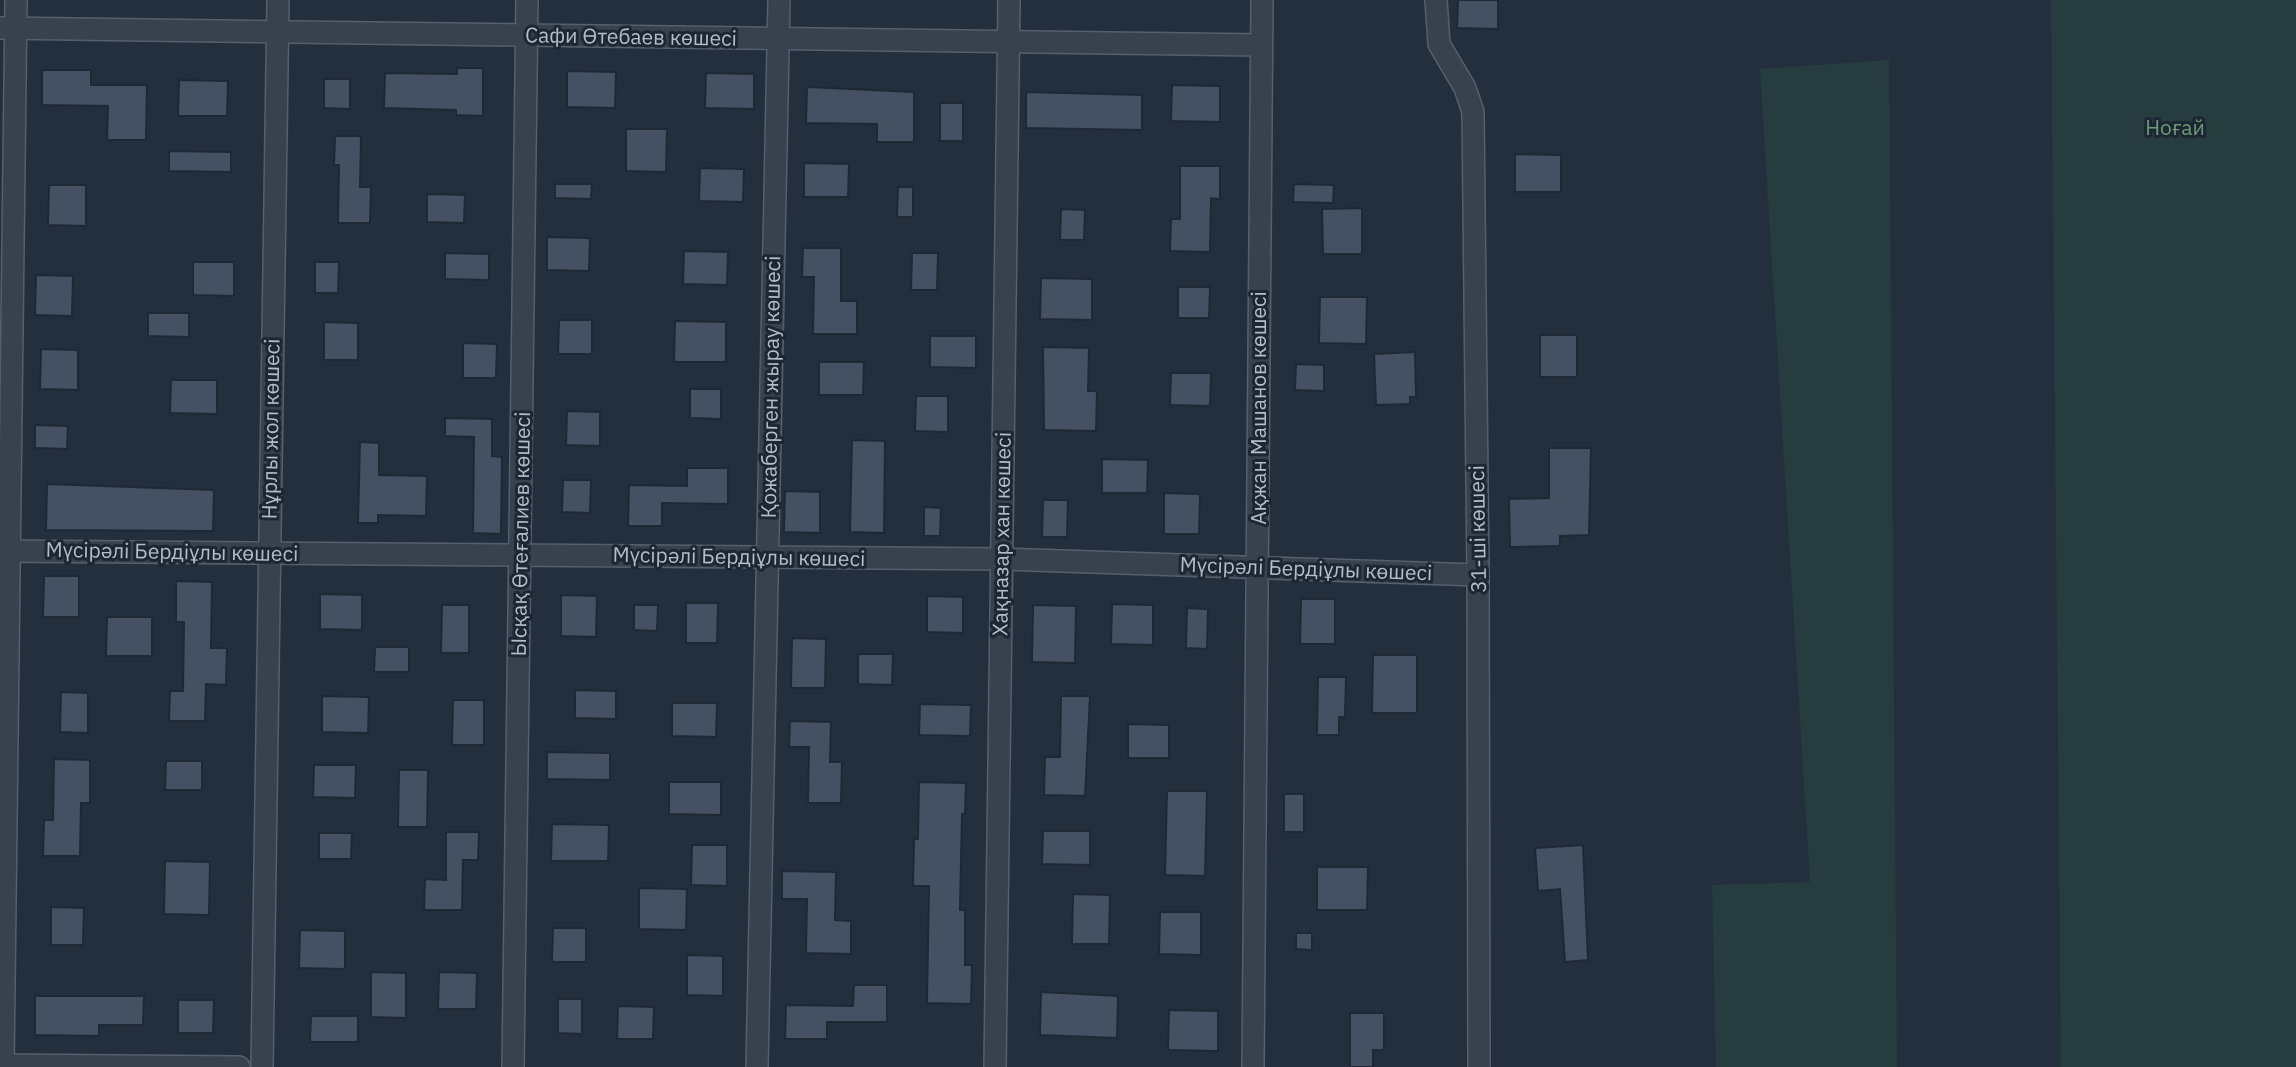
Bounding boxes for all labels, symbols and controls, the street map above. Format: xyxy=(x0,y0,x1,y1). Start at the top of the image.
street label: Сафи Өтебаев көшесі xyxy=(525,20,737,52)
park label: Ноғай xyxy=(2145,113,2205,141)
street label: Қожаберген жырау көшесі xyxy=(754,255,786,519)
street label: Ақжан Машанов көшесі xyxy=(1244,291,1272,525)
street label: Нұрлы жол көшесі xyxy=(254,338,286,520)
street label: Ысқақ Өтеғалиев көшесі xyxy=(504,411,536,657)
street label: Хақназар хан көшесі xyxy=(985,432,1017,636)
street label: 31-ші көшесі xyxy=(1462,465,1492,593)
street label: Мүсірәлі Бердіұлы көшесі xyxy=(45,535,299,567)
street label: Мүсірәлі Бердіұлы көшесі xyxy=(612,540,866,572)
street label: Мүсірәлі Бердіұлы көшесі xyxy=(1179,550,1433,586)

